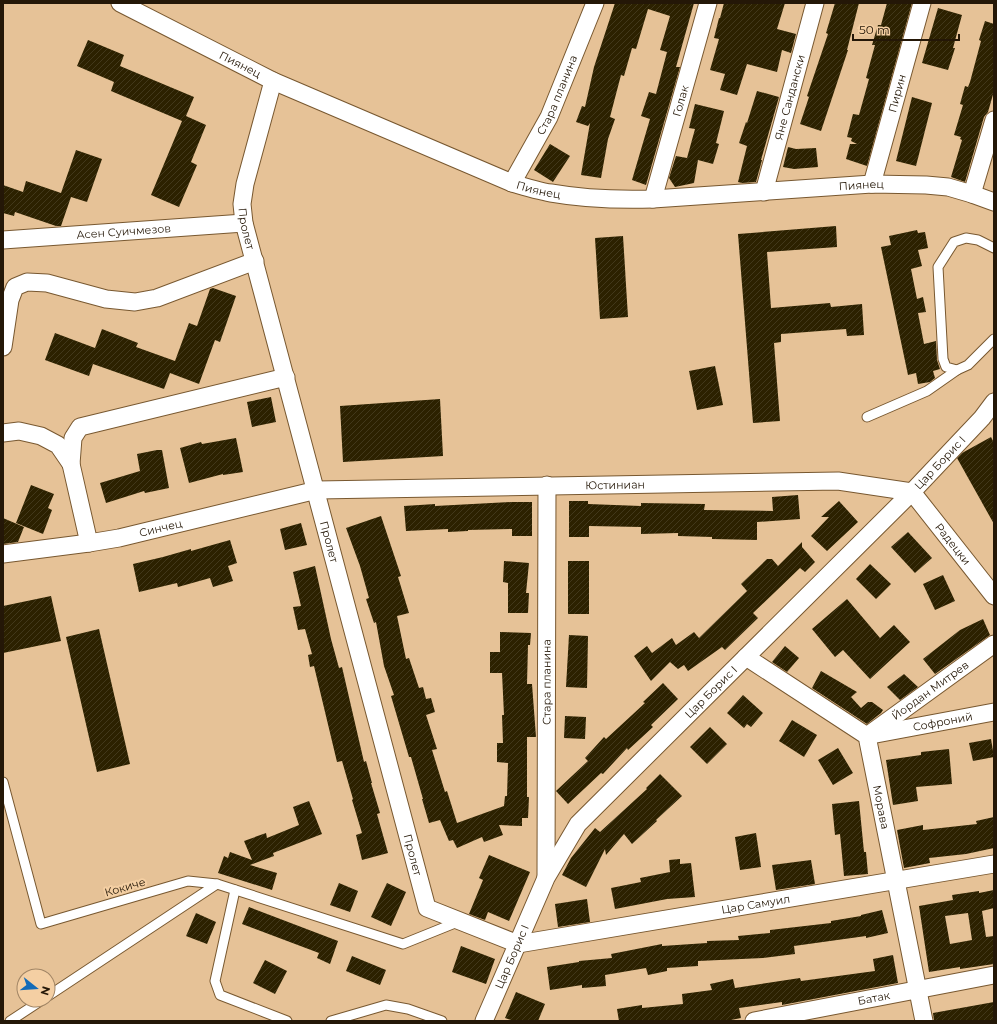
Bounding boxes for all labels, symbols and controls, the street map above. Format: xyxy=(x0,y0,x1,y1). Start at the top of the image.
scale bar xyxy=(853,16,959,42)
text: 50 m xyxy=(859,22,890,37)
street label: Пиянец xyxy=(217,48,264,81)
street label: Стара планина xyxy=(533,53,580,138)
street label: Яне Сандански xyxy=(771,53,808,142)
street label: Пирин xyxy=(885,73,909,114)
street label: Голак xyxy=(670,83,692,118)
street label: Пиянец xyxy=(838,177,884,193)
street label: Пиянец xyxy=(515,178,562,202)
street label: Пролет xyxy=(235,207,258,252)
street label: Асен Суичмезов xyxy=(76,221,171,242)
street label: Цар Борис I xyxy=(911,433,968,492)
street label: Юстиниан xyxy=(585,477,645,492)
street label: Синчец xyxy=(138,516,184,540)
street label: Пролет xyxy=(317,520,342,565)
street label: Радецки xyxy=(932,520,974,568)
street label: Стара планина xyxy=(539,639,554,725)
street label: Йордан Митрев xyxy=(889,658,972,723)
street label: Цар Борис I xyxy=(682,663,740,721)
street label: Софроний xyxy=(912,709,974,734)
street label: Морава xyxy=(870,784,892,830)
street label: Пролет xyxy=(401,833,425,878)
street label: Кокиче xyxy=(103,874,147,899)
street label: Цар Самуил xyxy=(720,891,791,917)
street label: Цар Борис I xyxy=(492,923,532,991)
north arrow xyxy=(16,968,56,1008)
text: N xyxy=(38,985,54,997)
street label: Батак xyxy=(857,988,892,1008)

